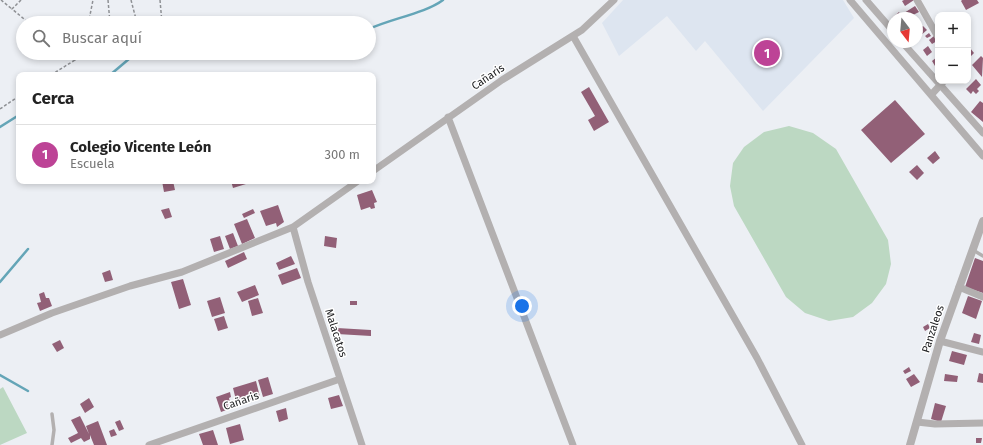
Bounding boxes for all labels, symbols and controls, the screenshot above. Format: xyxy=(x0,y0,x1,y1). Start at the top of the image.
north arrow xyxy=(887,12,923,48)
map controls xyxy=(935,12,971,84)
button: + xyxy=(935,12,971,48)
search box xyxy=(16,16,376,60)
icon: search xyxy=(30,27,52,49)
text: Buscar aquí xyxy=(62,29,142,47)
pin: 1 xyxy=(754,38,780,68)
button: − xyxy=(935,48,971,84)
street label: Cañaris xyxy=(469,61,507,93)
text: Cerca xyxy=(32,88,74,109)
text: Colegio Vicente León xyxy=(70,138,212,156)
text: 1 xyxy=(42,147,48,162)
text: 300 m xyxy=(324,147,360,162)
text: Escuela xyxy=(70,156,115,171)
your location xyxy=(512,296,532,316)
street label: Panzaleos xyxy=(919,303,947,355)
street label: Malacatos xyxy=(322,307,350,359)
street label: Cañaris xyxy=(221,389,261,413)

